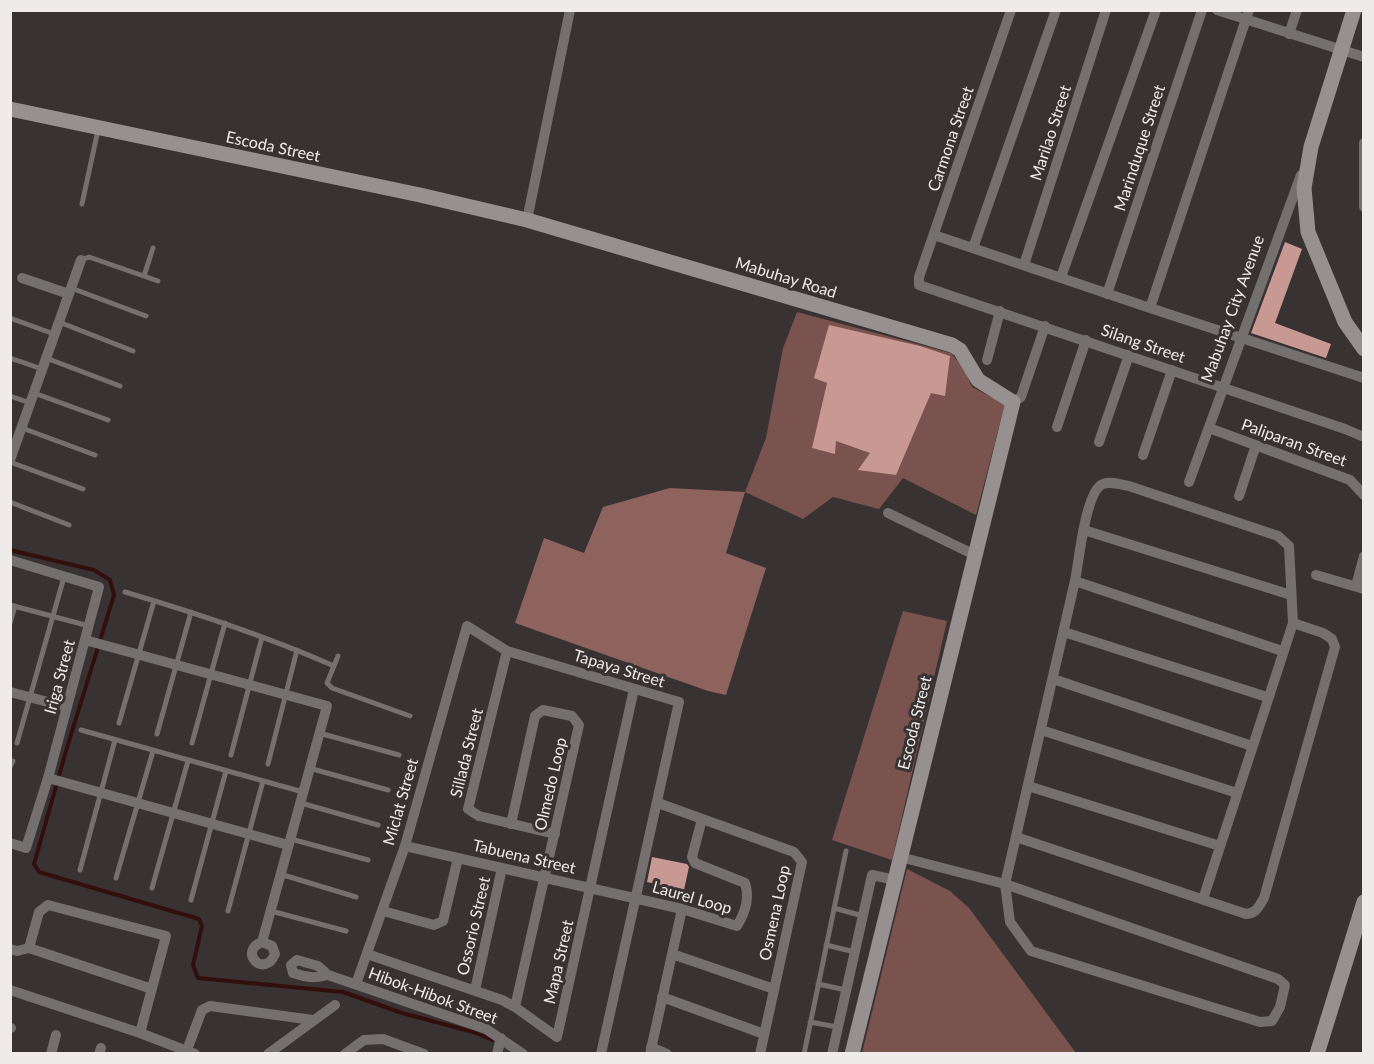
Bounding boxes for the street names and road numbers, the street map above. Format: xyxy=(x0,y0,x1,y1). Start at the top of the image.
street label: Marinduque Street xyxy=(1111,82,1169,214)
street label: Marilao Street xyxy=(1027,83,1075,183)
street label: Carmona Street xyxy=(924,84,978,194)
street label: Escoda Street xyxy=(224,128,322,166)
street label: Mabuhay City Avenue xyxy=(1197,233,1269,385)
street label: Mabuhay Road xyxy=(733,253,839,303)
street label: Silang Street xyxy=(1098,321,1188,367)
street label: Paliparan Street xyxy=(1239,415,1349,471)
street label: Iriga Street xyxy=(41,638,79,716)
street label: Tapaya Street xyxy=(571,646,667,692)
street label: Escoda Street xyxy=(894,674,936,772)
street label: Sillada Street xyxy=(447,706,487,800)
street label: Olmedo Loop xyxy=(531,736,571,832)
street label: Miclat Street xyxy=(379,756,423,848)
street label: Tabuena Street xyxy=(471,836,577,878)
street label: Osmena Loop xyxy=(756,864,794,962)
street label: Ossorio Street xyxy=(453,875,495,977)
street label: Laurel Loop xyxy=(650,878,734,918)
street label: Mapa Street xyxy=(540,918,578,1006)
street label: Hibok-Hibok Street xyxy=(366,964,500,1028)

